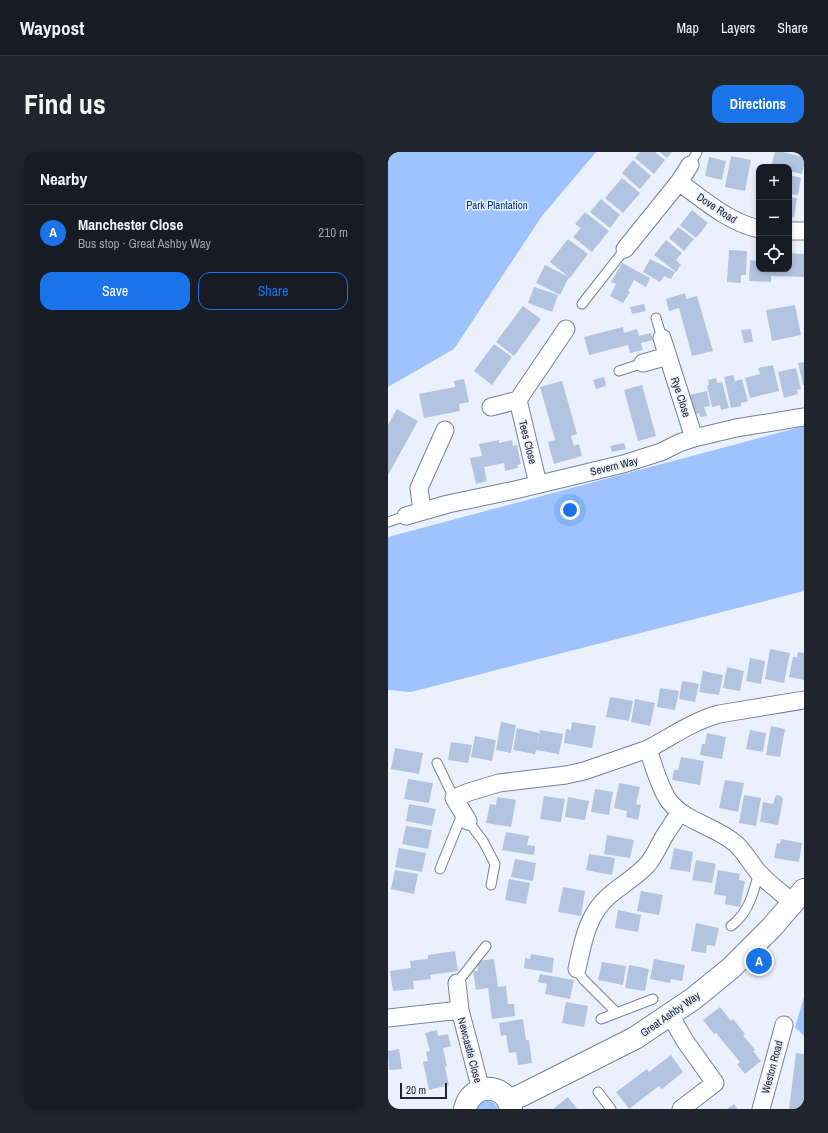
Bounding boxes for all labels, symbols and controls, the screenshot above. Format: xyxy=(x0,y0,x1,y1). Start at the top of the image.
text: Waypost xyxy=(20,15,84,41)
text: Map xyxy=(677,19,699,37)
text: Layers xyxy=(721,19,755,37)
text: Share xyxy=(777,19,808,37)
text: Find us xyxy=(24,85,106,123)
button: Directions xyxy=(712,85,804,123)
map controls xyxy=(756,164,792,272)
button: + xyxy=(756,164,792,200)
text: Nearby xyxy=(40,167,87,190)
street label: Dove Road xyxy=(694,190,740,226)
park label: Park Plantation xyxy=(466,198,528,212)
button: − xyxy=(756,200,792,236)
text: Manchester Close xyxy=(78,214,183,235)
text: A xyxy=(49,224,57,241)
text: 210 m xyxy=(318,224,348,241)
text: Bus stop · Great Ashby Way xyxy=(78,235,211,252)
button: locate xyxy=(756,236,792,272)
button: Save xyxy=(40,272,190,310)
button: Share xyxy=(198,272,348,310)
street label: Rye Close xyxy=(668,375,694,419)
street label: Tees Close xyxy=(516,419,540,465)
street label: Severn Way xyxy=(589,453,640,479)
your location xyxy=(560,500,580,520)
pin: A xyxy=(746,946,772,976)
street label: Great Ashby Way xyxy=(637,988,703,1040)
street label: Newcastle Close xyxy=(455,1016,485,1084)
street label: Weston Road xyxy=(758,1039,786,1095)
scale bar xyxy=(400,1081,447,1100)
text: 20 m xyxy=(406,1083,426,1097)

